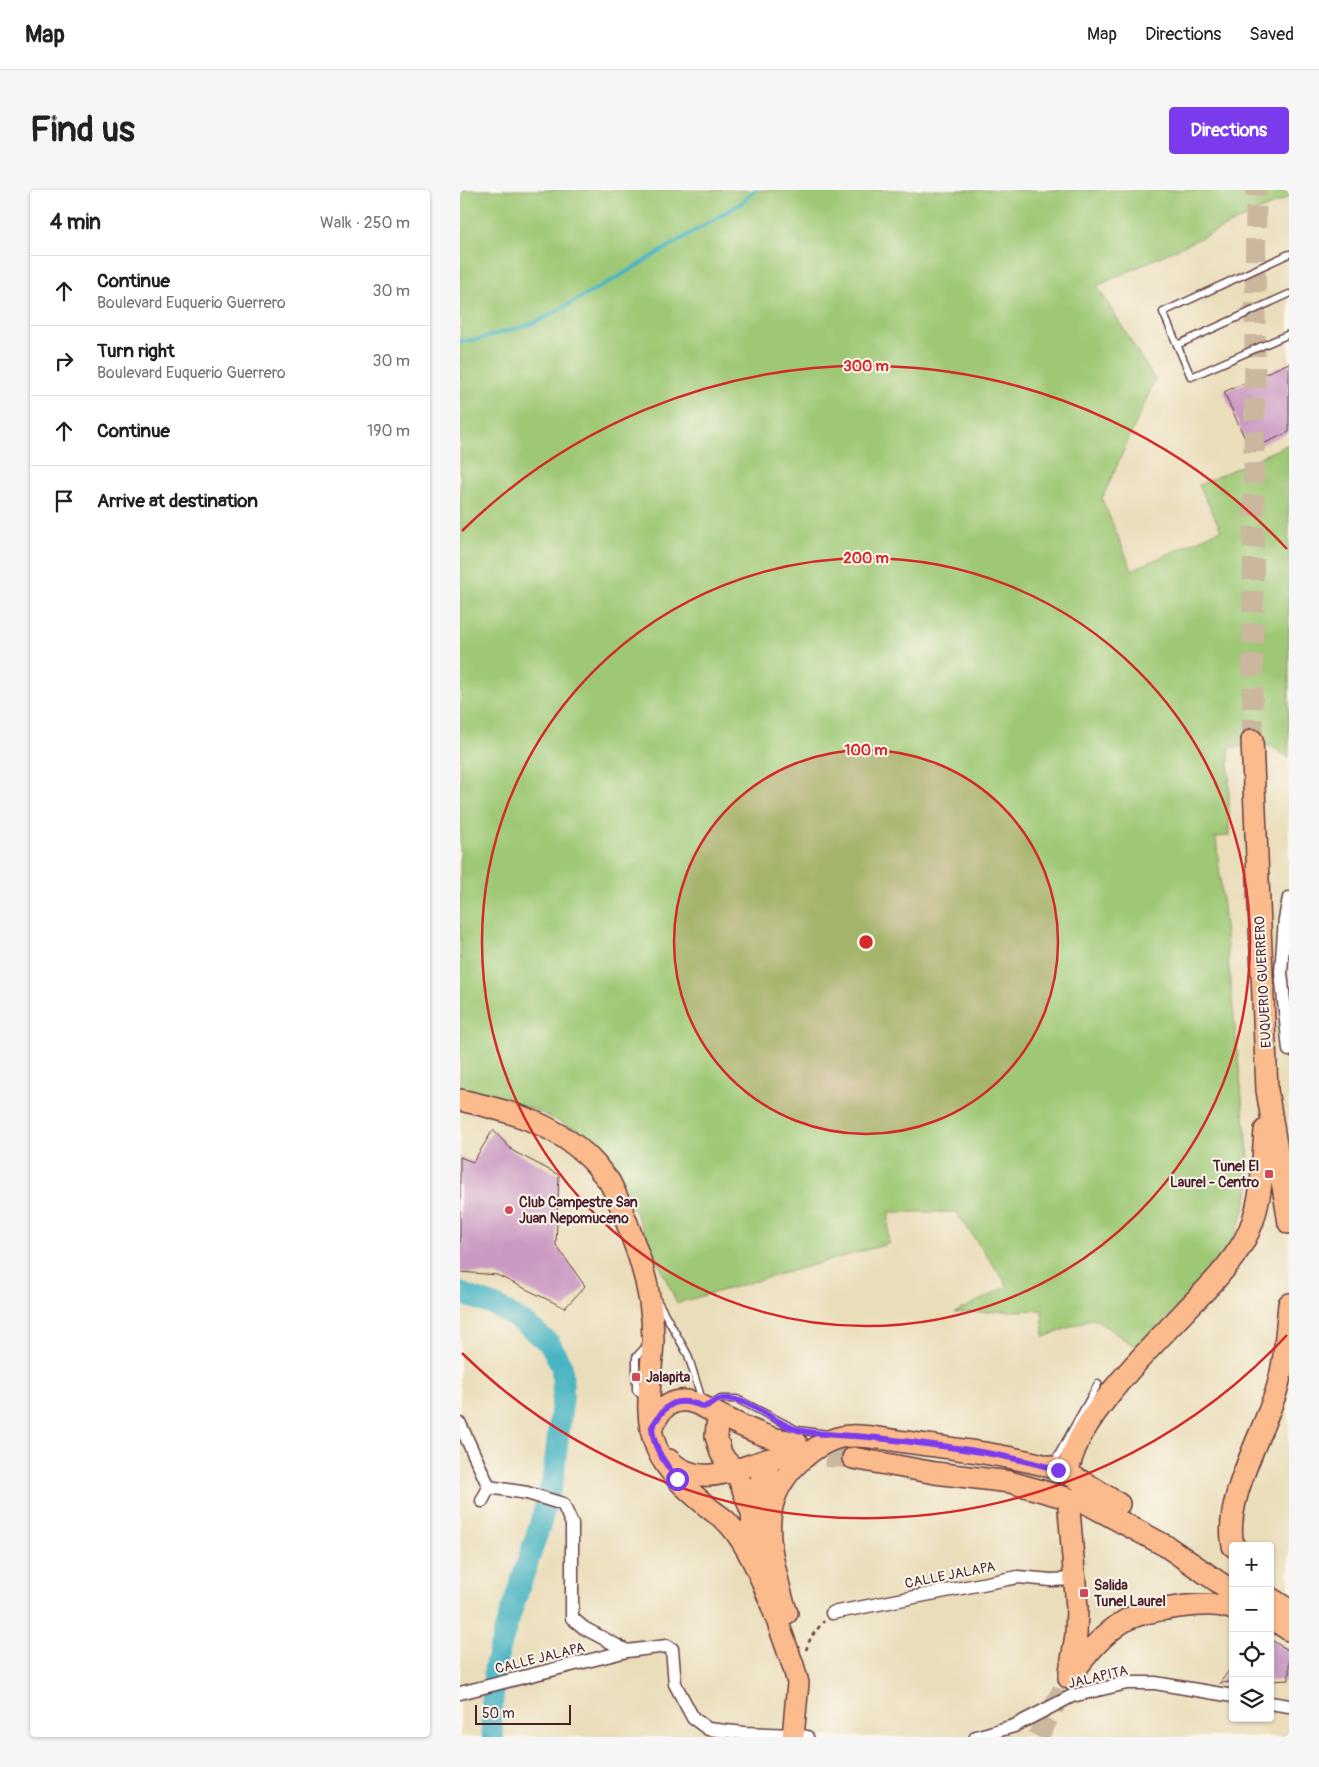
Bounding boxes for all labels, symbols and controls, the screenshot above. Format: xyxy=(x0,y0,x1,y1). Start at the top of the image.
text: Map xyxy=(25,20,65,49)
text: Map xyxy=(1087,23,1117,46)
text: Directions xyxy=(1145,23,1221,46)
text: Saved xyxy=(1249,23,1294,46)
button: Directions xyxy=(1169,107,1289,154)
text: Find us xyxy=(30,108,135,152)
text: 4 min xyxy=(50,209,101,236)
text: Walk · 250 m xyxy=(320,213,410,233)
text: Continue xyxy=(97,269,170,293)
icon: ahead xyxy=(50,277,78,305)
text: 30 m xyxy=(372,281,410,301)
text: Boulevard Euquerio Guerrero xyxy=(97,293,286,313)
text: Turn right xyxy=(97,339,175,363)
icon: right xyxy=(50,347,78,375)
text: 30 m xyxy=(372,351,410,371)
text: 300 m xyxy=(843,357,889,376)
text: Boulevard Euquerio Guerrero xyxy=(97,363,286,383)
icon: ahead xyxy=(50,417,78,445)
text: Continue xyxy=(97,419,170,443)
text: 190 m xyxy=(367,421,410,441)
icon: arrive xyxy=(50,487,78,515)
text: Arrive at destination xyxy=(97,489,258,513)
text: 200 m xyxy=(843,549,889,568)
text: 100 m xyxy=(845,741,887,760)
street label: EUQUERIO GUERRERO xyxy=(1251,916,1275,1048)
centre of rings xyxy=(857,933,875,951)
place label: Tunel El Laurel - Centro xyxy=(1170,1158,1259,1191)
marker: Tunel El Laurel - Centro xyxy=(1263,1168,1275,1180)
place label: Club Campestre San Juan Nepomuceno xyxy=(519,1194,638,1227)
marker: Club Campestre San Juan Nepomuceno xyxy=(503,1204,515,1216)
place label: Jalapita xyxy=(646,1369,691,1386)
marker: Jalapita xyxy=(630,1371,642,1383)
route end xyxy=(1047,1459,1070,1482)
route start xyxy=(666,1468,689,1491)
map controls xyxy=(1229,1542,1274,1722)
button: + xyxy=(1229,1542,1274,1587)
street label: CALLE JALAPA xyxy=(903,1558,997,1592)
place label: Salida Tunel Laurel xyxy=(1093,1577,1166,1610)
marker: Salida Tunel Laurel xyxy=(1078,1587,1090,1599)
button: − xyxy=(1229,1587,1274,1632)
button: locate xyxy=(1229,1632,1274,1677)
street label: CALLE JALAPA xyxy=(493,1639,587,1677)
street label: JALAPITA xyxy=(1066,1662,1130,1692)
button: layers xyxy=(1229,1677,1274,1722)
scale bar xyxy=(475,1702,571,1725)
text: 50 m xyxy=(482,1705,515,1722)

